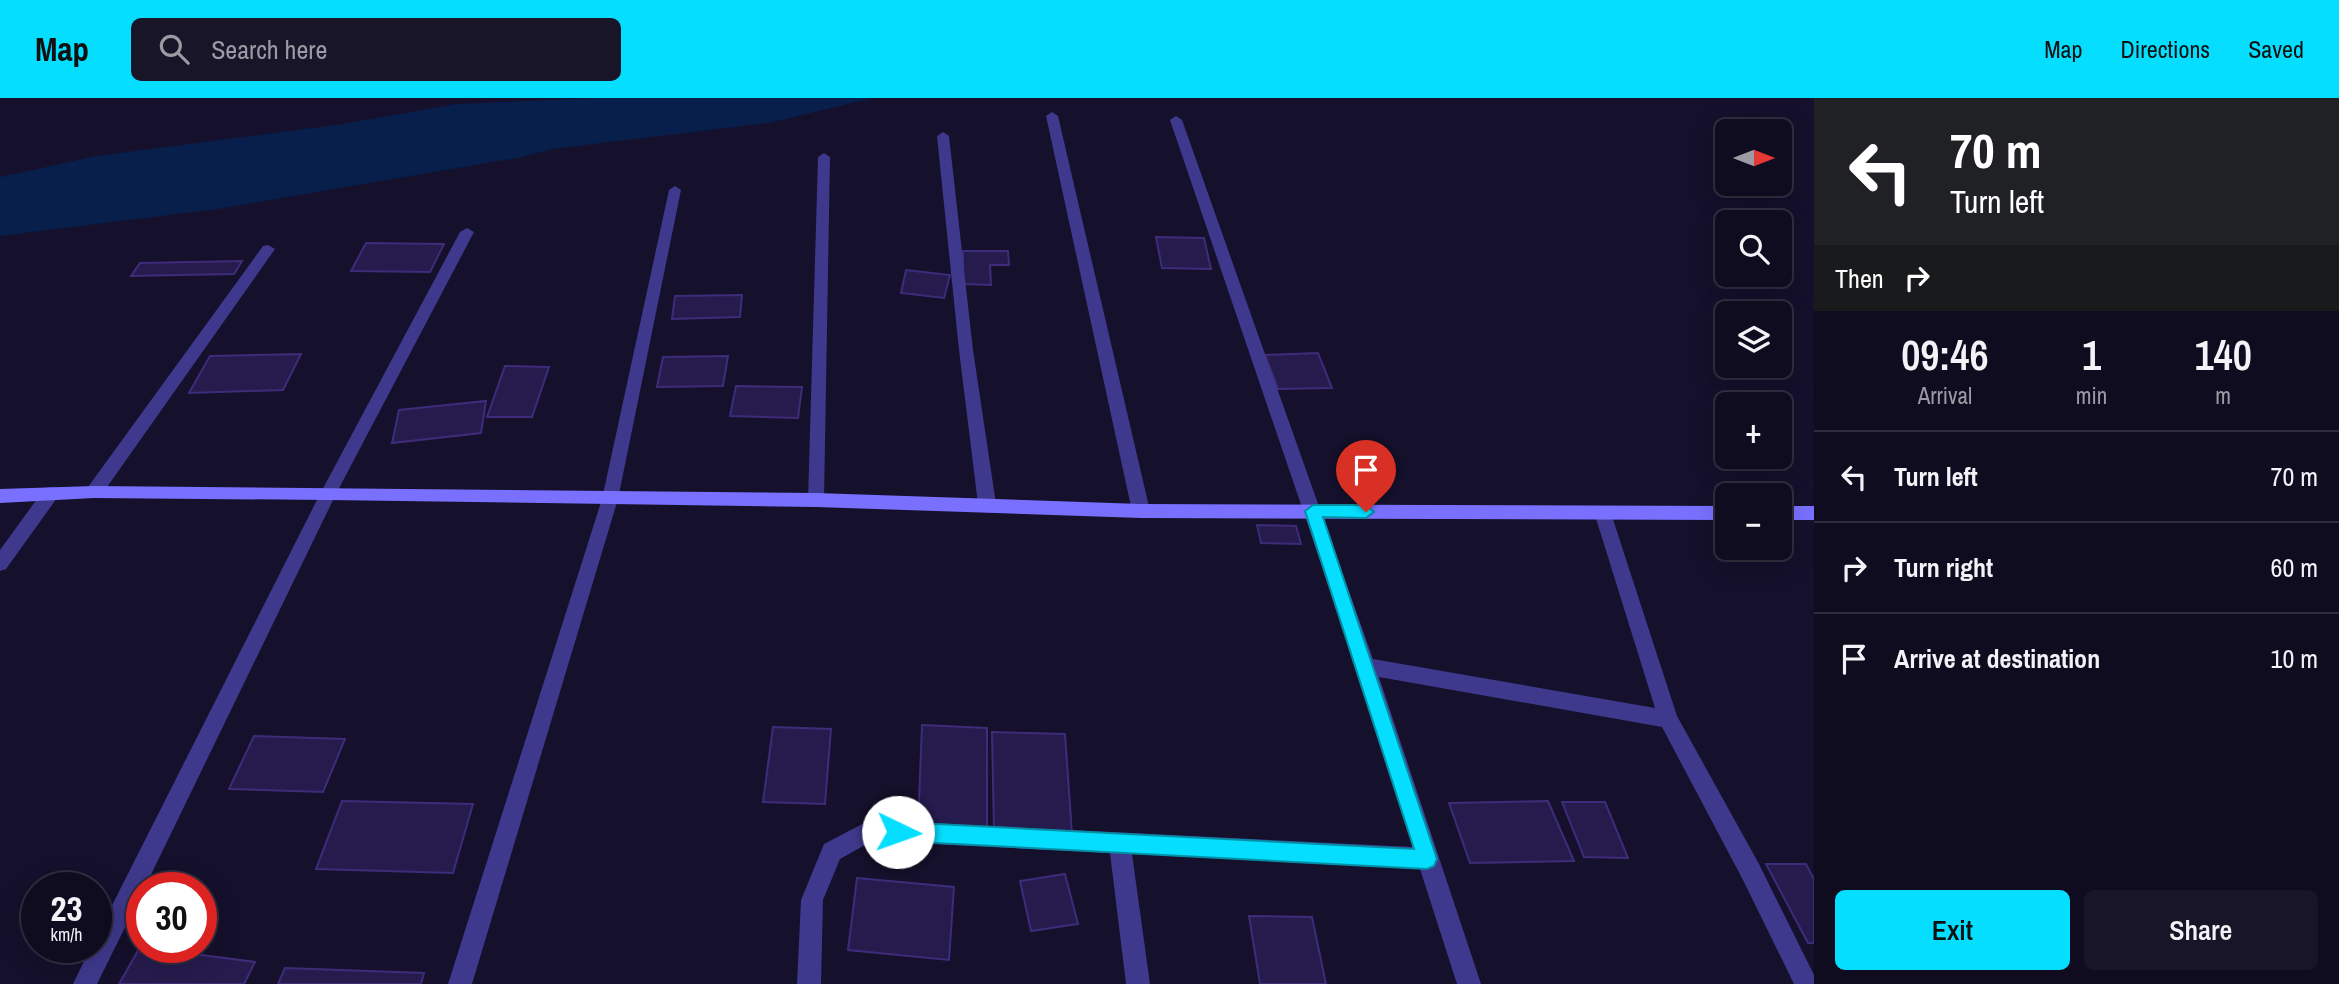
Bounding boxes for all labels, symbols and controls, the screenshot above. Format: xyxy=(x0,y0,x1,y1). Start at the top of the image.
search box xyxy=(131,18,621,81)
text: Map xyxy=(35,27,89,71)
icon: search xyxy=(155,30,193,68)
text: Search here xyxy=(211,32,327,67)
text: Map xyxy=(2044,33,2082,65)
text: Directions xyxy=(2120,33,2210,65)
text: Saved xyxy=(2248,33,2304,65)
text: 70 m xyxy=(1950,117,2042,183)
north arrow xyxy=(1715,119,1792,196)
map controls xyxy=(1715,119,1792,560)
icon: left xyxy=(1835,126,1926,217)
text: Turn left xyxy=(1950,180,2044,223)
button: search xyxy=(1715,210,1792,287)
icon: right xyxy=(1898,259,1936,297)
text: Then xyxy=(1835,261,1884,296)
button: layers xyxy=(1715,301,1792,378)
text: 09:46 xyxy=(1901,327,1989,383)
text: 1 xyxy=(2082,327,2101,383)
text: 140 xyxy=(2194,327,2252,383)
text: Arrival xyxy=(1918,380,1972,411)
text: min xyxy=(2076,380,2107,411)
text: m xyxy=(2215,380,2231,411)
button: + xyxy=(1715,392,1792,469)
pin xyxy=(1336,440,1396,512)
icon: arrive xyxy=(1347,451,1385,489)
icon: left xyxy=(1835,458,1873,496)
text: Turn left xyxy=(1894,459,1978,494)
text: 70 m xyxy=(2271,459,2318,494)
button: − xyxy=(1715,483,1792,560)
icon: right xyxy=(1835,549,1873,587)
text: Turn right xyxy=(1894,550,1993,585)
text: 60 m xyxy=(2271,550,2318,585)
icon: arrive xyxy=(1835,640,1873,678)
text: Arrive at destination xyxy=(1894,641,2100,676)
text: 10 m xyxy=(2271,641,2318,676)
position arrow xyxy=(861,795,935,869)
speed limit sign: 30 xyxy=(126,872,217,963)
text: 23 xyxy=(51,885,82,932)
button: Exit xyxy=(1835,890,2070,970)
button: Share xyxy=(2084,890,2318,970)
text: km/h xyxy=(51,922,83,947)

